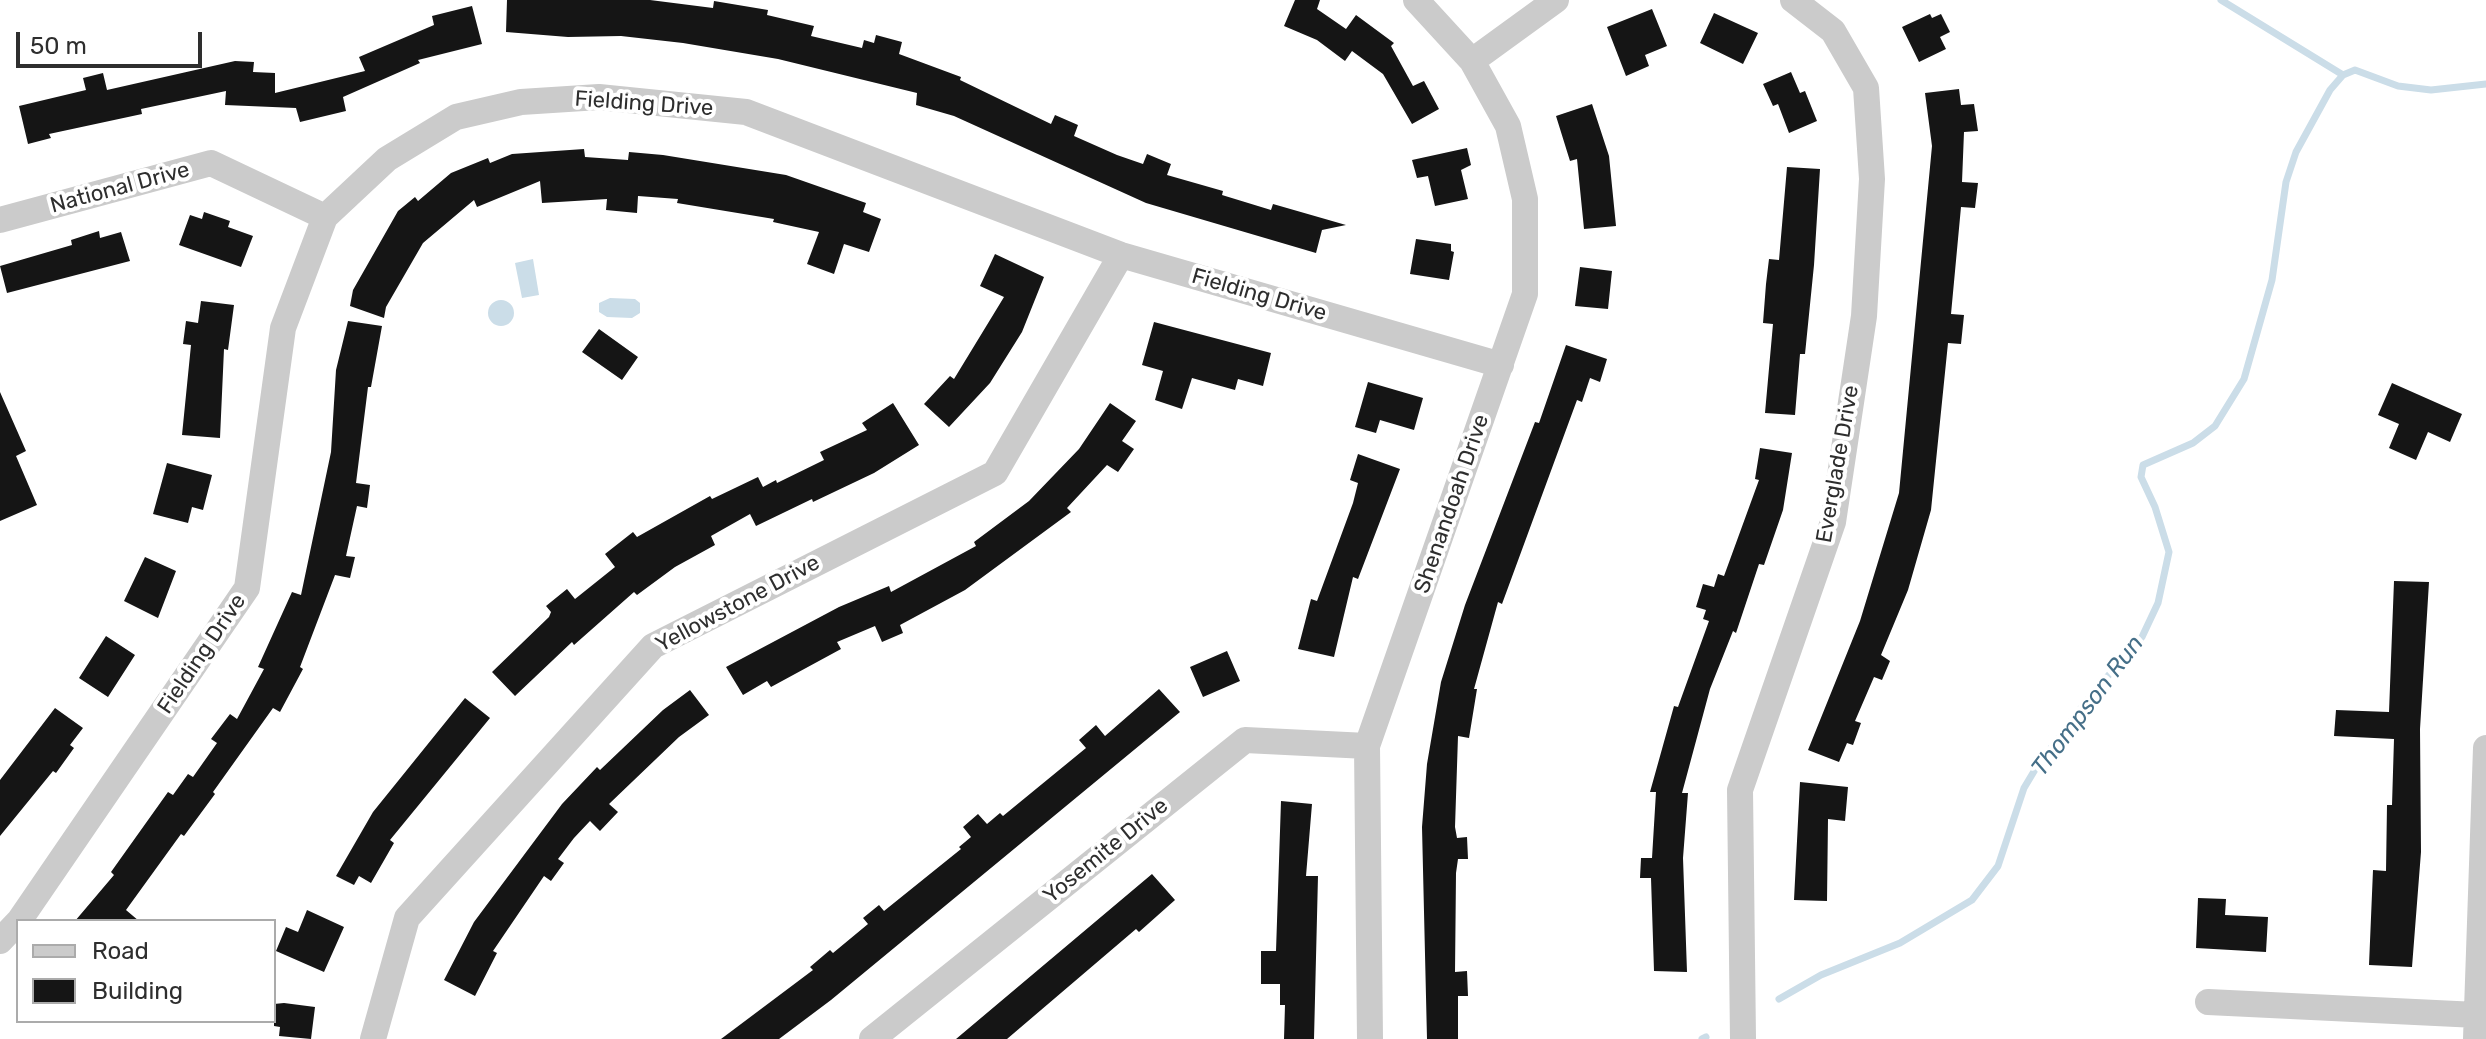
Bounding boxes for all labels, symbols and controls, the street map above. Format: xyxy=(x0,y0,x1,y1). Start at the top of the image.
scale bar xyxy=(20,16,206,66)
text: 50 m xyxy=(30,32,87,60)
street label: Fielding Drive xyxy=(574,86,714,122)
street label: National Drive xyxy=(48,157,192,219)
street label: Fielding Drive xyxy=(1189,263,1329,327)
street label: Everglade Drive xyxy=(1811,383,1865,545)
street label: Shenandoah Drive xyxy=(1409,411,1495,597)
street label: Yellowstone Drive xyxy=(652,550,824,658)
street label: Fielding Drive xyxy=(152,589,252,719)
water label: Thompson Run xyxy=(2026,630,2150,782)
street label: Yosemite Drive xyxy=(1038,793,1174,909)
legend xyxy=(16,919,276,1023)
text: Road xyxy=(92,937,149,965)
text: Building xyxy=(92,977,183,1005)

